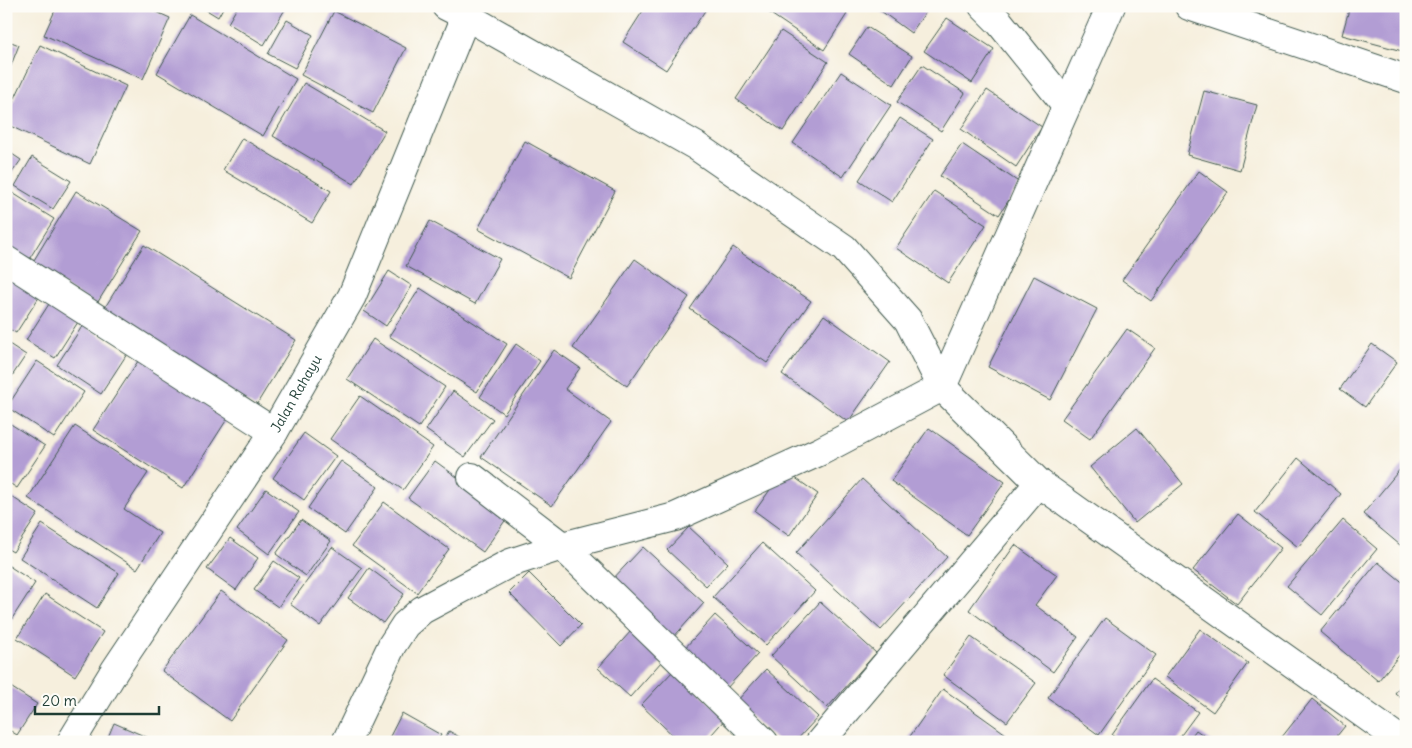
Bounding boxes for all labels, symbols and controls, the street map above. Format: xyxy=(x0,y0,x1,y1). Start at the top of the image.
street label: Jalan Rahayu xyxy=(267,351,325,436)
scale bar xyxy=(35,683,159,715)
text: 20 m xyxy=(42,691,77,710)

